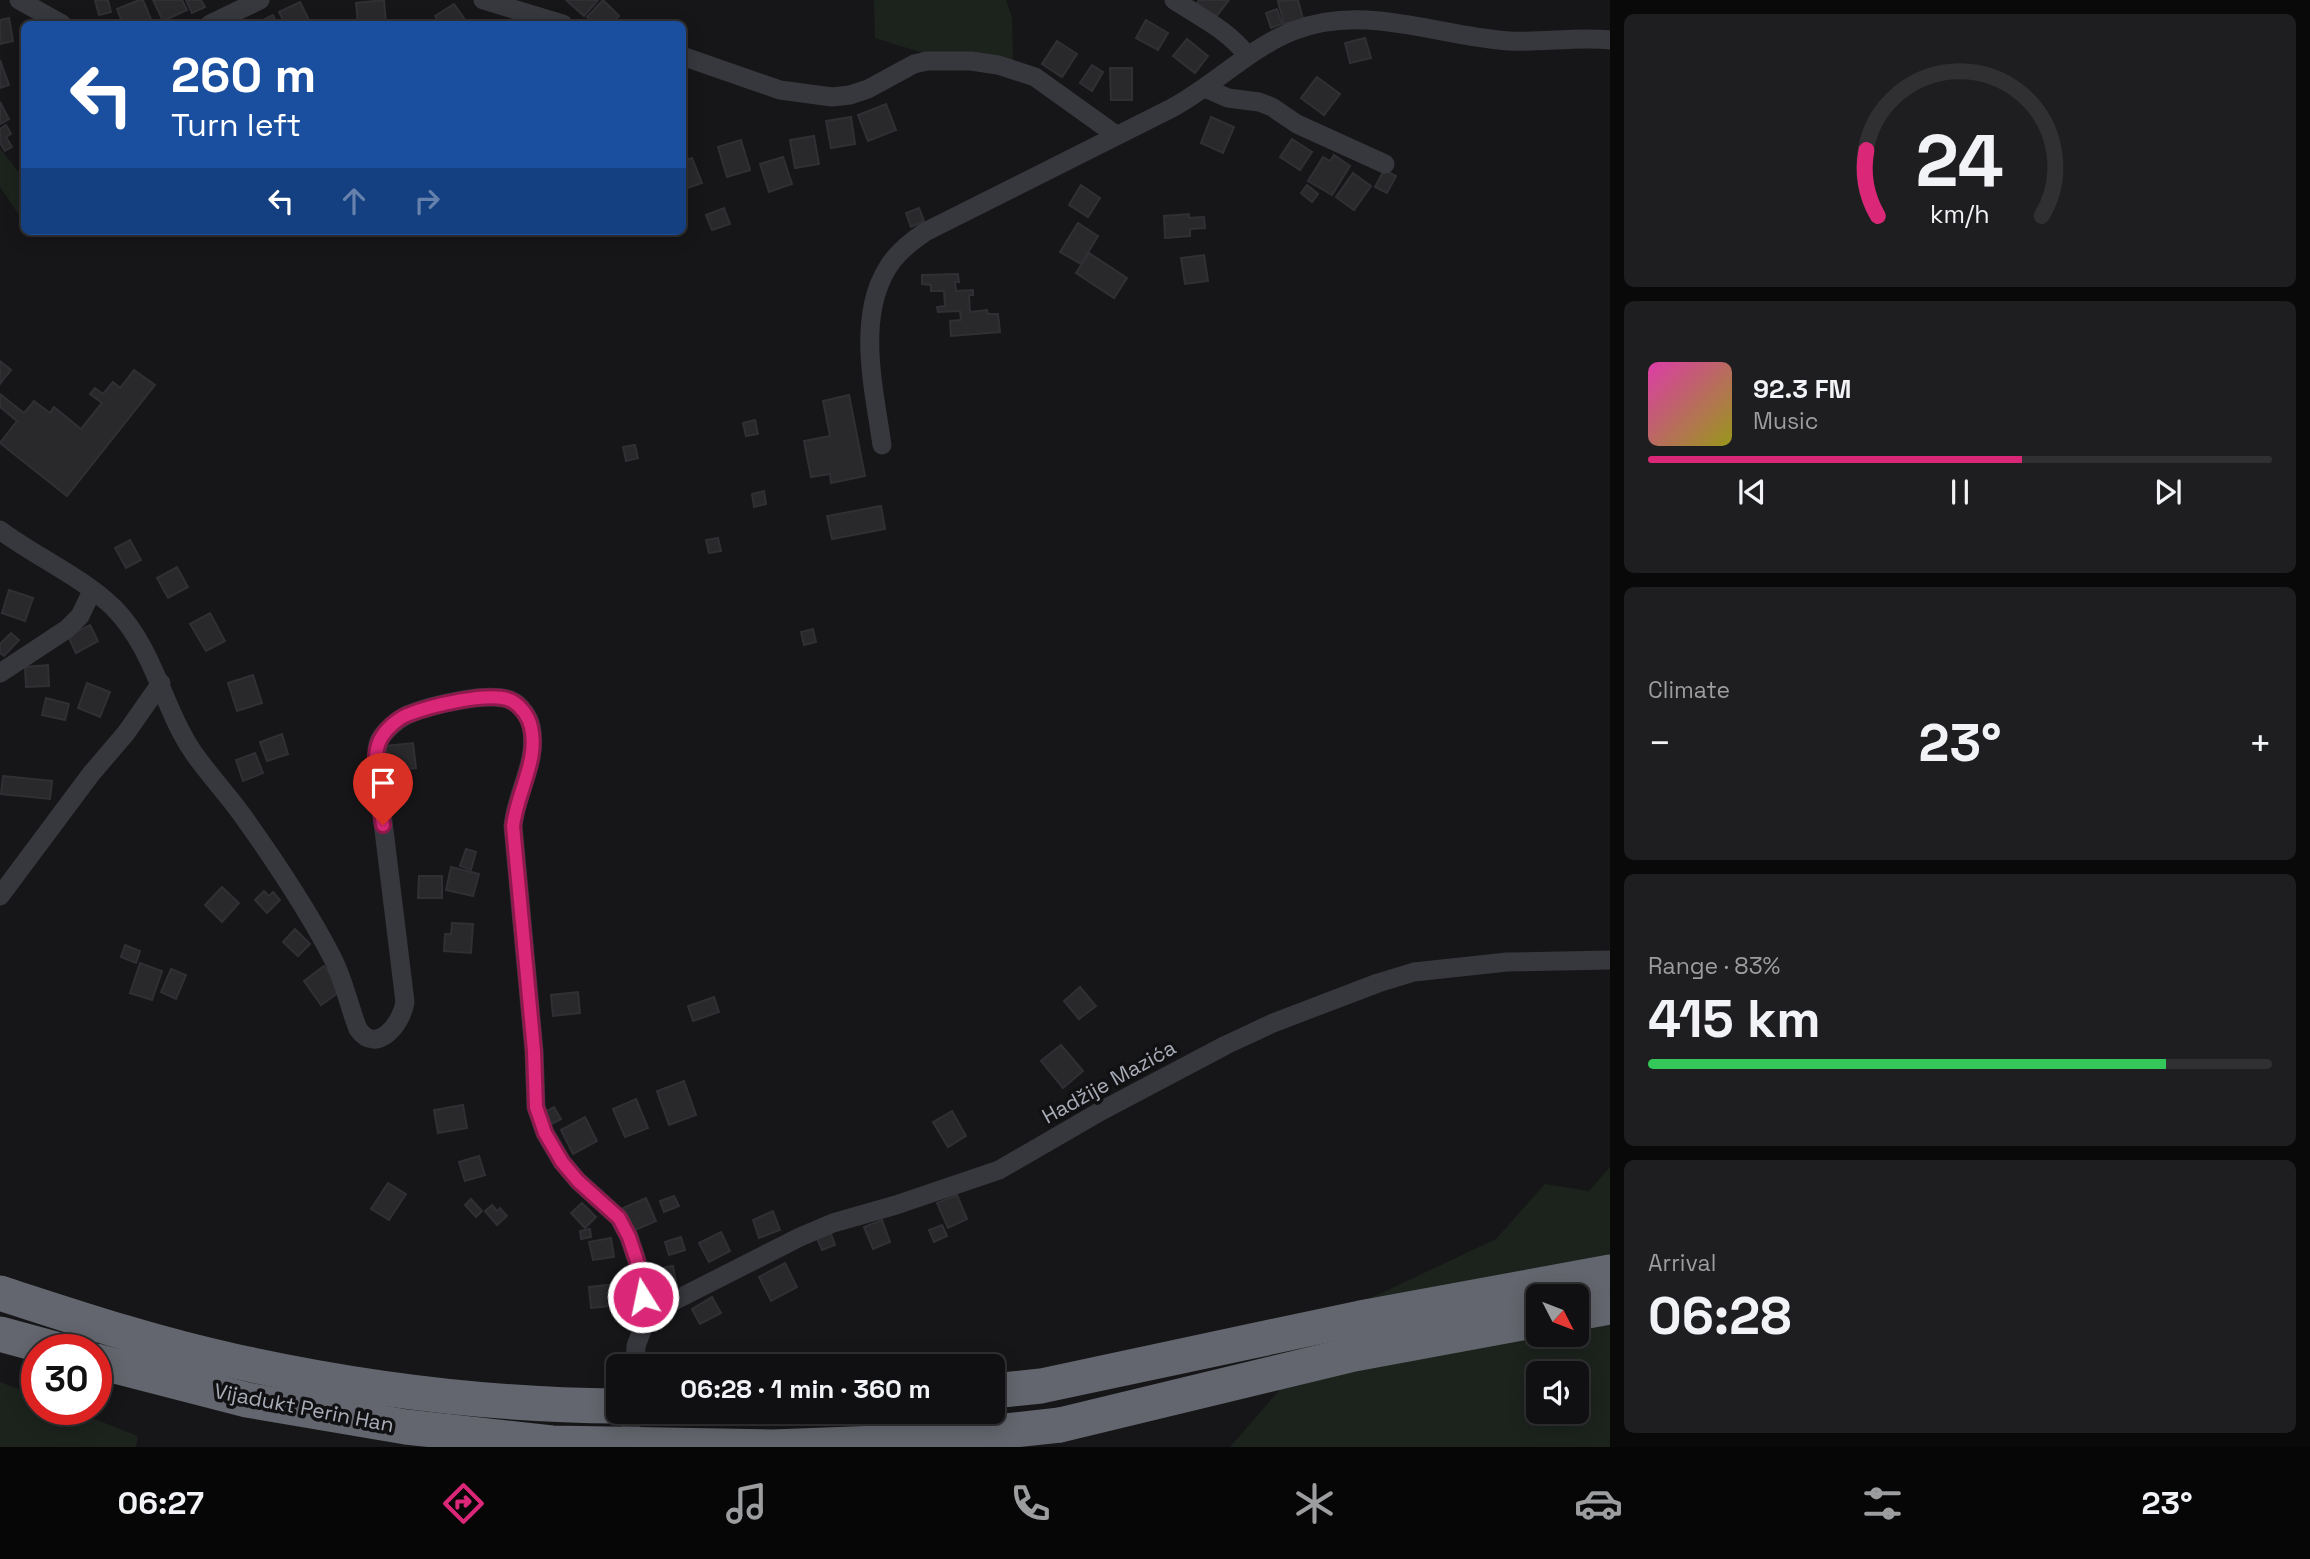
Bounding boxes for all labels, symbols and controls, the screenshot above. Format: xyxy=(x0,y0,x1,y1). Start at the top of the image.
text: 260 m xyxy=(171,44,316,106)
icon: left xyxy=(56,49,147,140)
text: Turn left xyxy=(171,105,301,145)
text: 24 xyxy=(1916,115,2004,208)
icon: left xyxy=(262,182,300,220)
icon: ahead xyxy=(335,182,373,220)
icon: right xyxy=(408,182,446,220)
text: km/h xyxy=(1930,198,1990,230)
text: 92.3 FM xyxy=(1753,372,1852,406)
text: Music xyxy=(1753,406,1818,436)
icon: previous xyxy=(1733,473,1771,511)
icon: pause xyxy=(1941,473,1979,511)
icon: next xyxy=(2149,473,2187,511)
text: Climate xyxy=(1648,675,1730,705)
text: 23° xyxy=(1919,710,2002,776)
text: − xyxy=(1648,719,1672,767)
text: + xyxy=(2248,719,2272,767)
pin xyxy=(353,753,413,825)
icon: arrive xyxy=(364,764,402,802)
text: Range · 83% xyxy=(1648,951,1780,981)
text: 415 km xyxy=(1648,986,1821,1052)
street label: Hadžije Mazića xyxy=(1037,1034,1181,1130)
text: Arrival xyxy=(1648,1248,1716,1278)
position arrow xyxy=(606,1260,680,1334)
text: 06:28 xyxy=(1648,1283,1791,1349)
north arrow xyxy=(1526,1284,1589,1348)
map controls xyxy=(1526,1284,1589,1424)
speed limit sign: 30 xyxy=(21,1334,112,1425)
button: sound xyxy=(1526,1361,1589,1424)
text: 06:28 · 1 min · 360 m xyxy=(680,1372,931,1406)
street label: Vijadukt Perin Han xyxy=(212,1377,396,1438)
icon: directions xyxy=(439,1479,488,1528)
icon: music xyxy=(722,1479,771,1528)
icon: phone xyxy=(1006,1479,1055,1528)
icon: climate xyxy=(1290,1479,1339,1528)
icon: car xyxy=(1574,1479,1623,1528)
icon: filters xyxy=(1858,1479,1907,1528)
text: 06:27 xyxy=(117,1483,204,1523)
text: 23° xyxy=(2141,1483,2193,1523)

